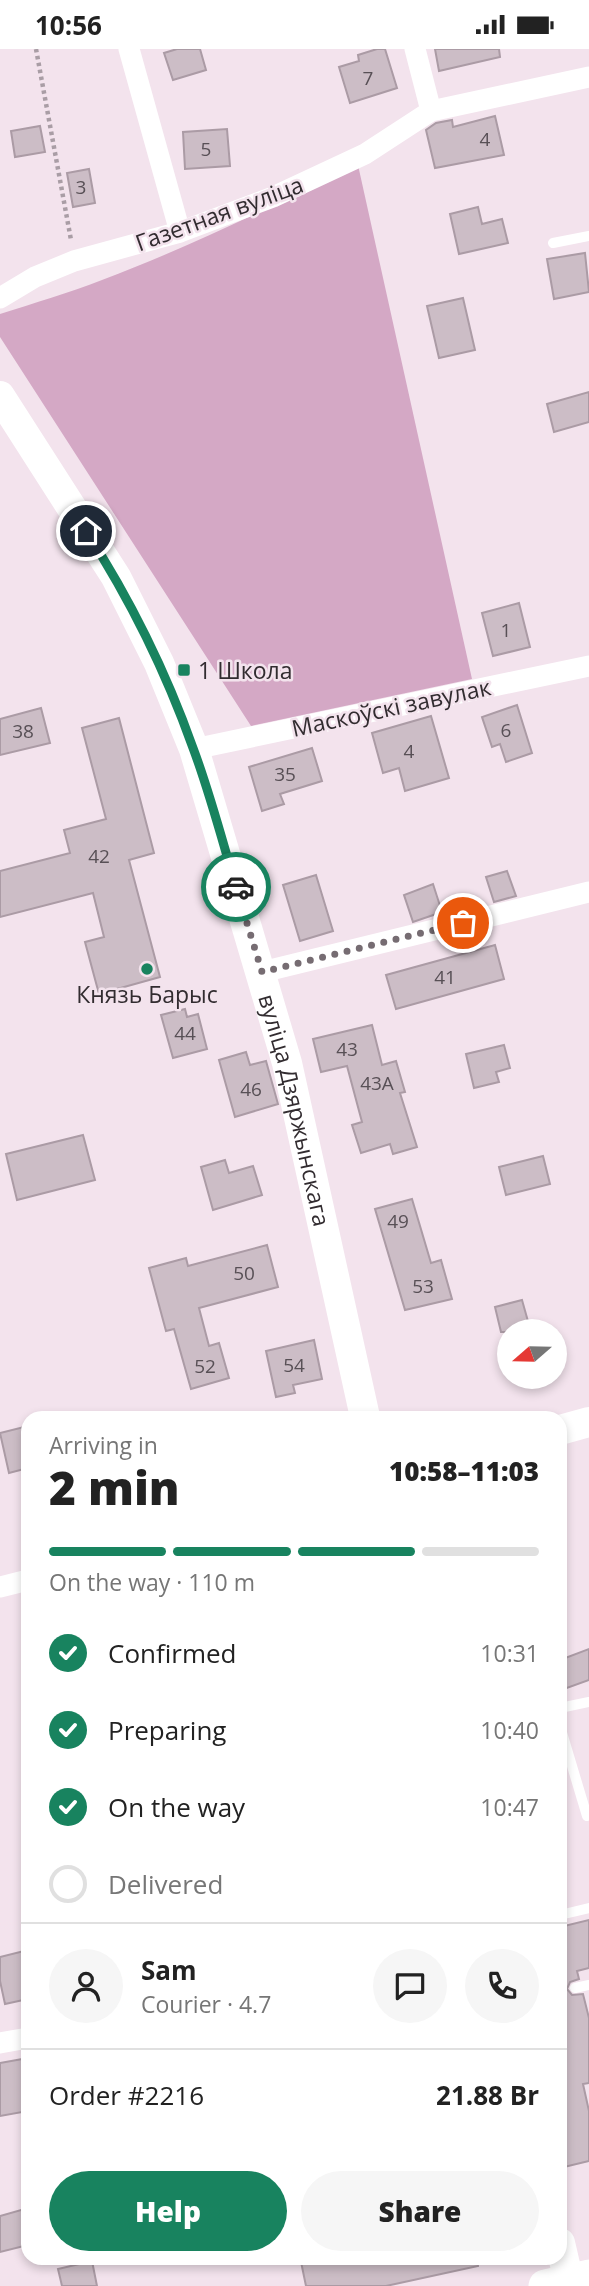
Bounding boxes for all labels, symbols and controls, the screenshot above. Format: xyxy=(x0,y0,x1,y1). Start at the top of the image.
text: 10:56 xyxy=(35,7,102,43)
house number: 7 xyxy=(363,65,373,91)
house number: 4 xyxy=(480,126,491,152)
house number: 5 xyxy=(201,136,211,162)
street label: Газетная вуліца xyxy=(131,168,307,258)
house number: 3 xyxy=(76,174,86,200)
pin xyxy=(56,501,116,561)
icon: home xyxy=(67,512,105,550)
house number: 1 xyxy=(501,617,511,643)
place label: 1 Школа xyxy=(198,654,293,686)
marker: 1 Школа xyxy=(176,662,192,678)
street label: Маскоўскі завулак xyxy=(288,670,494,744)
house number: 6 xyxy=(501,717,511,743)
house number: 38 xyxy=(12,718,34,744)
house number: 4 xyxy=(404,738,415,764)
house number: 35 xyxy=(274,761,296,787)
house number: 42 xyxy=(88,843,110,869)
courier xyxy=(201,852,271,922)
icon: car xyxy=(217,868,255,906)
pin xyxy=(433,893,493,953)
icon: bag xyxy=(444,904,482,942)
marker: Князь Барыс xyxy=(139,961,155,977)
house number: 41 xyxy=(434,964,456,990)
place label: Князь Барыс xyxy=(76,978,218,1010)
street label: вуліца Дзяржынскага xyxy=(251,990,338,1229)
house number: 44 xyxy=(174,1020,196,1046)
house number: 43 xyxy=(336,1036,358,1062)
house number: 43А xyxy=(360,1070,394,1096)
house number: 46 xyxy=(240,1076,262,1102)
house number: 49 xyxy=(387,1208,409,1234)
house number: 50 xyxy=(233,1260,255,1286)
house number: 53 xyxy=(412,1273,434,1299)
north arrow xyxy=(497,1319,567,1389)
map controls xyxy=(497,1319,567,1389)
house number: 54 xyxy=(283,1352,305,1378)
house number: 52 xyxy=(194,1353,216,1379)
text: Arriving in xyxy=(49,1429,158,1461)
text: 10:58–11:03 xyxy=(389,1453,539,1489)
text: 2 min xyxy=(49,1456,180,1518)
text: On the way · 110 m xyxy=(49,1566,255,1598)
icon: check xyxy=(49,1634,87,1672)
text: Confirmed xyxy=(108,1635,236,1671)
text: 10:31 xyxy=(480,1637,539,1669)
icon: check xyxy=(49,1711,87,1749)
text: Preparing xyxy=(108,1712,226,1748)
text: 10:40 xyxy=(480,1714,539,1746)
icon: check xyxy=(49,1788,87,1826)
text: On the way xyxy=(108,1789,245,1825)
text: 10:47 xyxy=(480,1791,539,1823)
text: Delivered xyxy=(108,1866,223,1902)
button: person xyxy=(49,1949,123,2023)
button: chat xyxy=(373,1949,447,2023)
button: phone xyxy=(465,1949,539,2023)
text: Sam xyxy=(141,1952,197,1988)
text: Courier · 4.7 xyxy=(141,1988,271,2020)
text: Order #2216 xyxy=(49,2077,204,2113)
text: 21.88 Br xyxy=(436,2077,539,2113)
button: Help xyxy=(49,2171,287,2251)
button: Share xyxy=(301,2171,539,2251)

